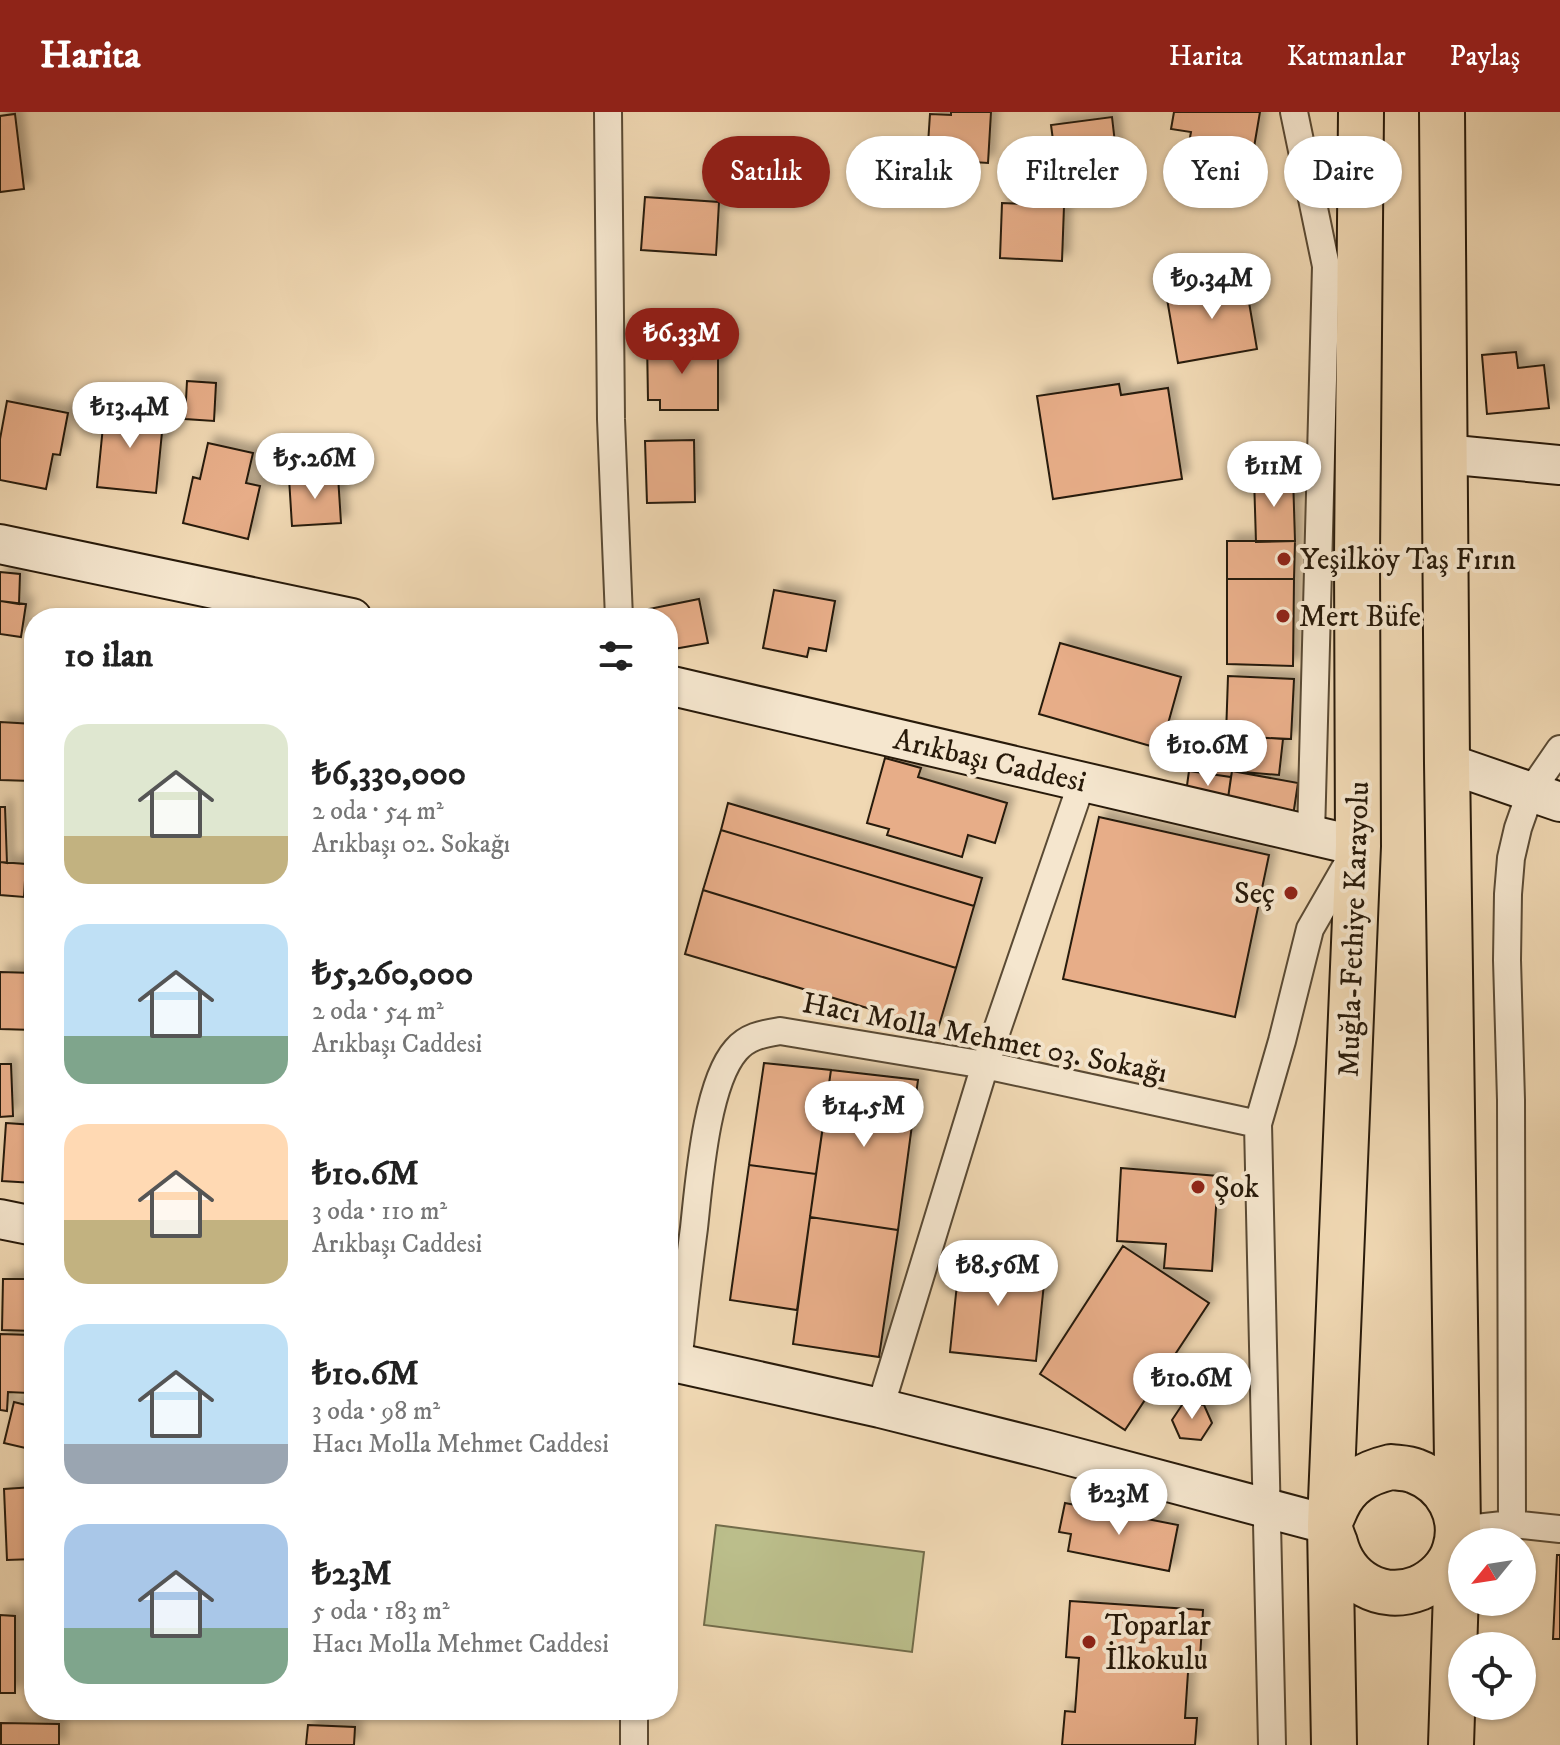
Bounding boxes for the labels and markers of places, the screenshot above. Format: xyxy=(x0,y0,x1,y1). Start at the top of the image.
pin: ₺9.34M xyxy=(1147,253,1277,321)
pin: ₺6.33M xyxy=(617,308,747,376)
pin: ₺13.4M xyxy=(65,382,195,450)
pin: ₺5.26M xyxy=(250,433,380,501)
pin: ₺11M xyxy=(1227,441,1321,509)
place label: Yeşilköy Taş Fırın xyxy=(1300,542,1516,579)
marker: Yeşilköy Taş Fırın xyxy=(1275,550,1293,568)
place label: Mert Büfe xyxy=(1299,599,1421,636)
marker: Mert Büfe xyxy=(1274,607,1292,625)
pin: ₺10.6M xyxy=(1143,720,1273,788)
place label: Seç xyxy=(1234,876,1275,913)
marker: Seç xyxy=(1282,884,1300,902)
pin: ₺14.5M xyxy=(799,1081,929,1149)
place label: Şok xyxy=(1214,1170,1259,1207)
marker: Şok xyxy=(1189,1178,1207,1196)
pin: ₺8.56M xyxy=(933,1240,1063,1308)
pin: ₺10.6M xyxy=(1127,1353,1257,1421)
pin: ₺23M xyxy=(1072,1469,1166,1537)
place label: Toparlar İlkokulu xyxy=(1105,1608,1211,1679)
marker: Toparlar İlkokulu xyxy=(1080,1633,1098,1651)

